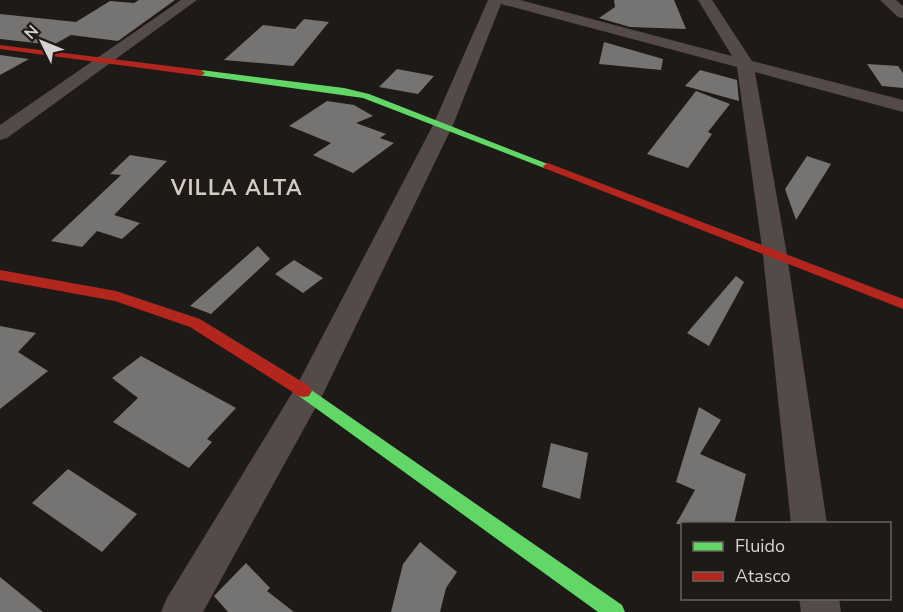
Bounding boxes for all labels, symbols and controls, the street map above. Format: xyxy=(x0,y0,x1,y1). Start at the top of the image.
north arrow xyxy=(12,12,72,72)
text: N xyxy=(20,21,44,44)
district label: VILLA ALTA xyxy=(170,174,303,202)
legend xyxy=(681,522,891,600)
text: Fluido xyxy=(735,534,785,558)
text: Atasco xyxy=(735,564,791,588)

